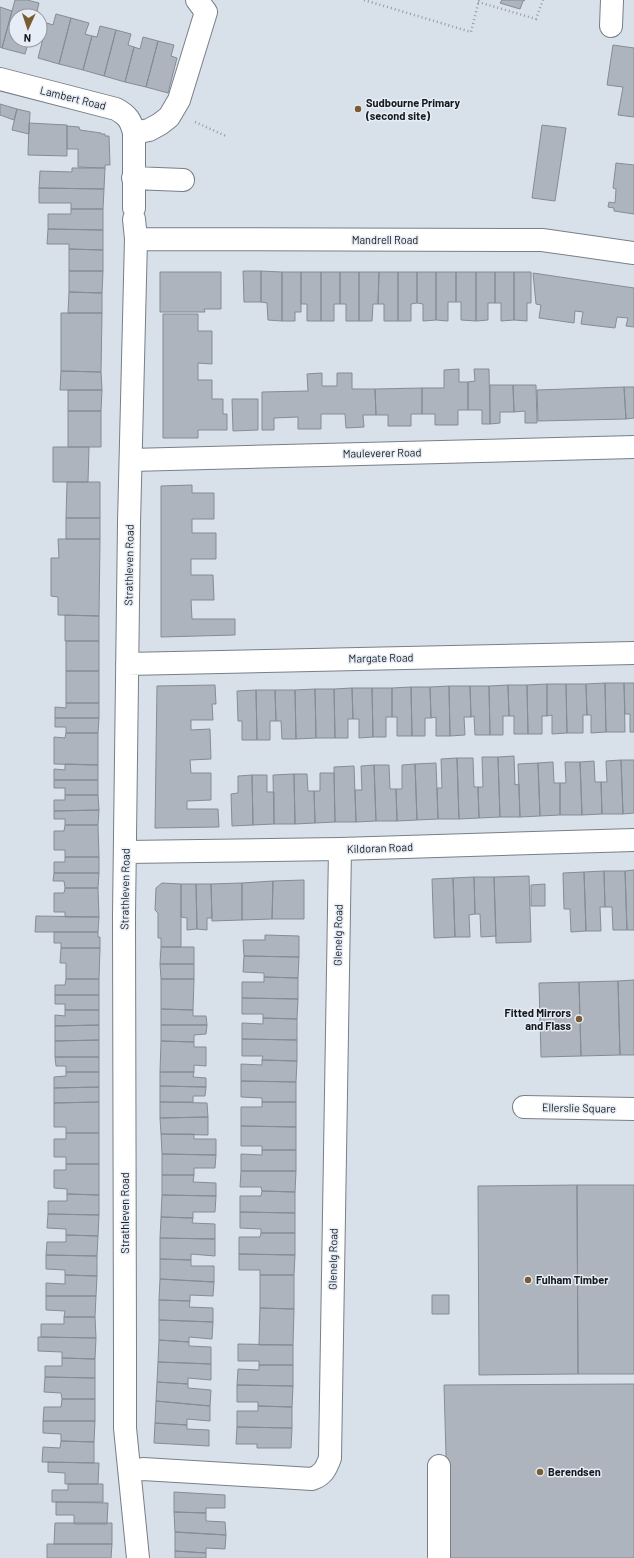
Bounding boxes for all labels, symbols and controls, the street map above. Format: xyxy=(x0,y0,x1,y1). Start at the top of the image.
north arrow xyxy=(8,8,48,48)
text: N xyxy=(23,32,31,45)
street label: Lambert Road xyxy=(39,83,107,112)
place label: Sudbourne Primary (second site) xyxy=(365,96,460,122)
marker: Sudbourne Primary (second site) xyxy=(353,104,363,114)
street label: Mandrell Road xyxy=(352,233,418,246)
street label: Mauleverer Road xyxy=(342,445,422,460)
street label: Strathleven Road xyxy=(121,524,136,606)
street label: Margate Road xyxy=(348,650,414,665)
street label: Kildoran Road xyxy=(347,840,413,855)
street label: Strathleven Road xyxy=(117,848,132,930)
street label: Glenelg Road xyxy=(330,904,345,966)
place label: Fitted Mirrors and Flass xyxy=(505,1006,571,1032)
marker: Fitted Mirrors and Flass xyxy=(574,1014,584,1024)
street label: Ellerslie Square xyxy=(542,1100,616,1115)
street label: Strathleven Road xyxy=(118,1172,131,1254)
street label: Glenelg Road xyxy=(325,1228,340,1290)
place label: Fulham Timber xyxy=(536,1273,609,1286)
marker: Fulham Timber xyxy=(523,1275,533,1285)
place label: Berendsen xyxy=(548,1465,601,1478)
marker: Berendsen xyxy=(535,1467,545,1477)

